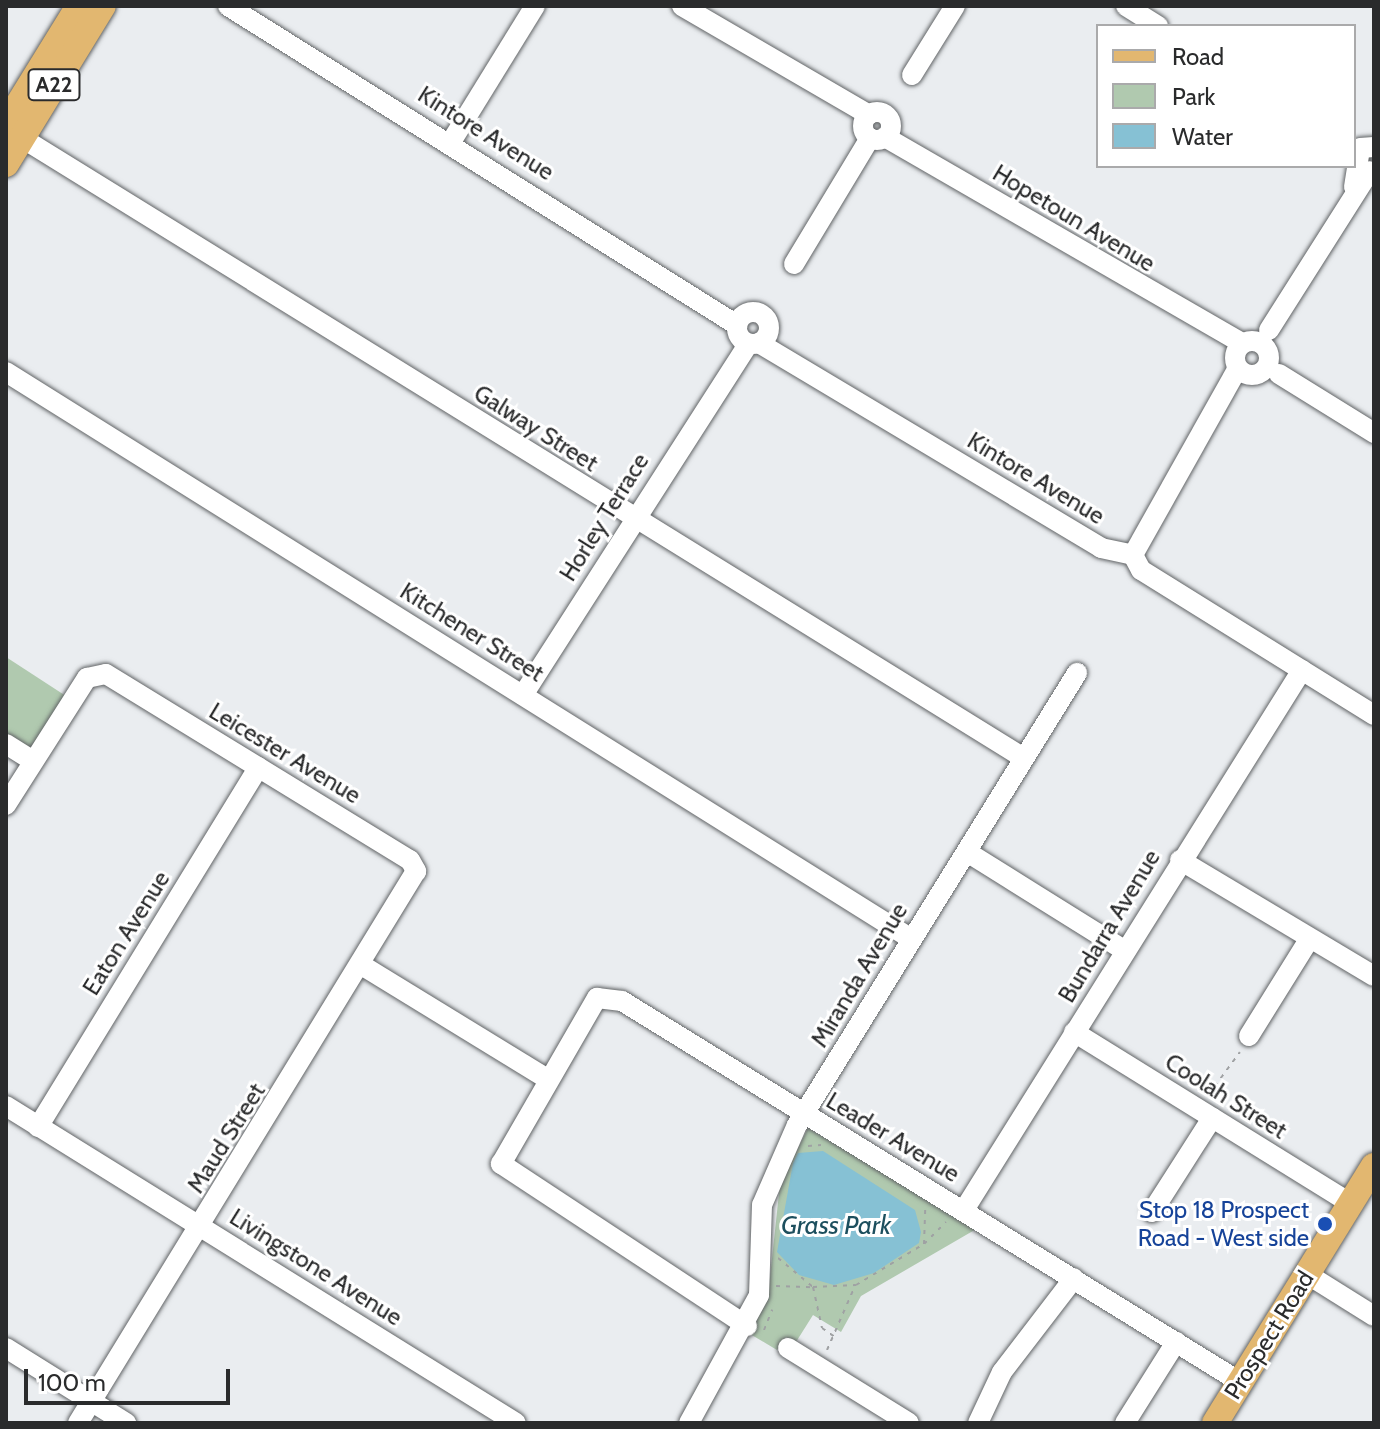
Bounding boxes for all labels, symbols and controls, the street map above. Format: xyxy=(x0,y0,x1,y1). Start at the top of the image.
legend xyxy=(1096,24,1356,168)
text: Road xyxy=(1172,42,1224,71)
road number: A22 xyxy=(26,67,82,103)
street label: Kintore Avenue xyxy=(413,80,559,186)
text: Park xyxy=(1172,82,1215,111)
text: Water xyxy=(1172,122,1233,151)
street label: Hopetoun Avenue xyxy=(988,158,1160,278)
street label: Galway Street xyxy=(469,378,603,478)
street label: Kintore Avenue xyxy=(962,426,1110,530)
street label: Horley Terrace xyxy=(553,448,655,586)
street label: Kitchener Street xyxy=(395,576,549,688)
street label: Leicester Avenue xyxy=(204,696,366,810)
street label: Bundarra Avenue xyxy=(1052,844,1166,1008)
street label: Eaton Avenue xyxy=(77,866,175,1000)
street label: Miranda Avenue xyxy=(805,898,913,1052)
street label: Coolah Street xyxy=(1160,1047,1292,1145)
street label: Maud Street xyxy=(181,1078,271,1198)
street label: Leader Avenue xyxy=(821,1086,965,1188)
place label: Stop 18 Prospect Road - West side xyxy=(1138,1196,1309,1252)
street label: Livingstone Avenue xyxy=(225,1202,407,1332)
water label: Grass Park xyxy=(781,1210,891,1242)
marker: Stop 18 Prospect Road - West side xyxy=(1316,1215,1334,1233)
street label: Prospect Road xyxy=(1218,1265,1320,1405)
scale bar xyxy=(28,1353,234,1403)
text: 100 m xyxy=(38,1368,106,1397)

